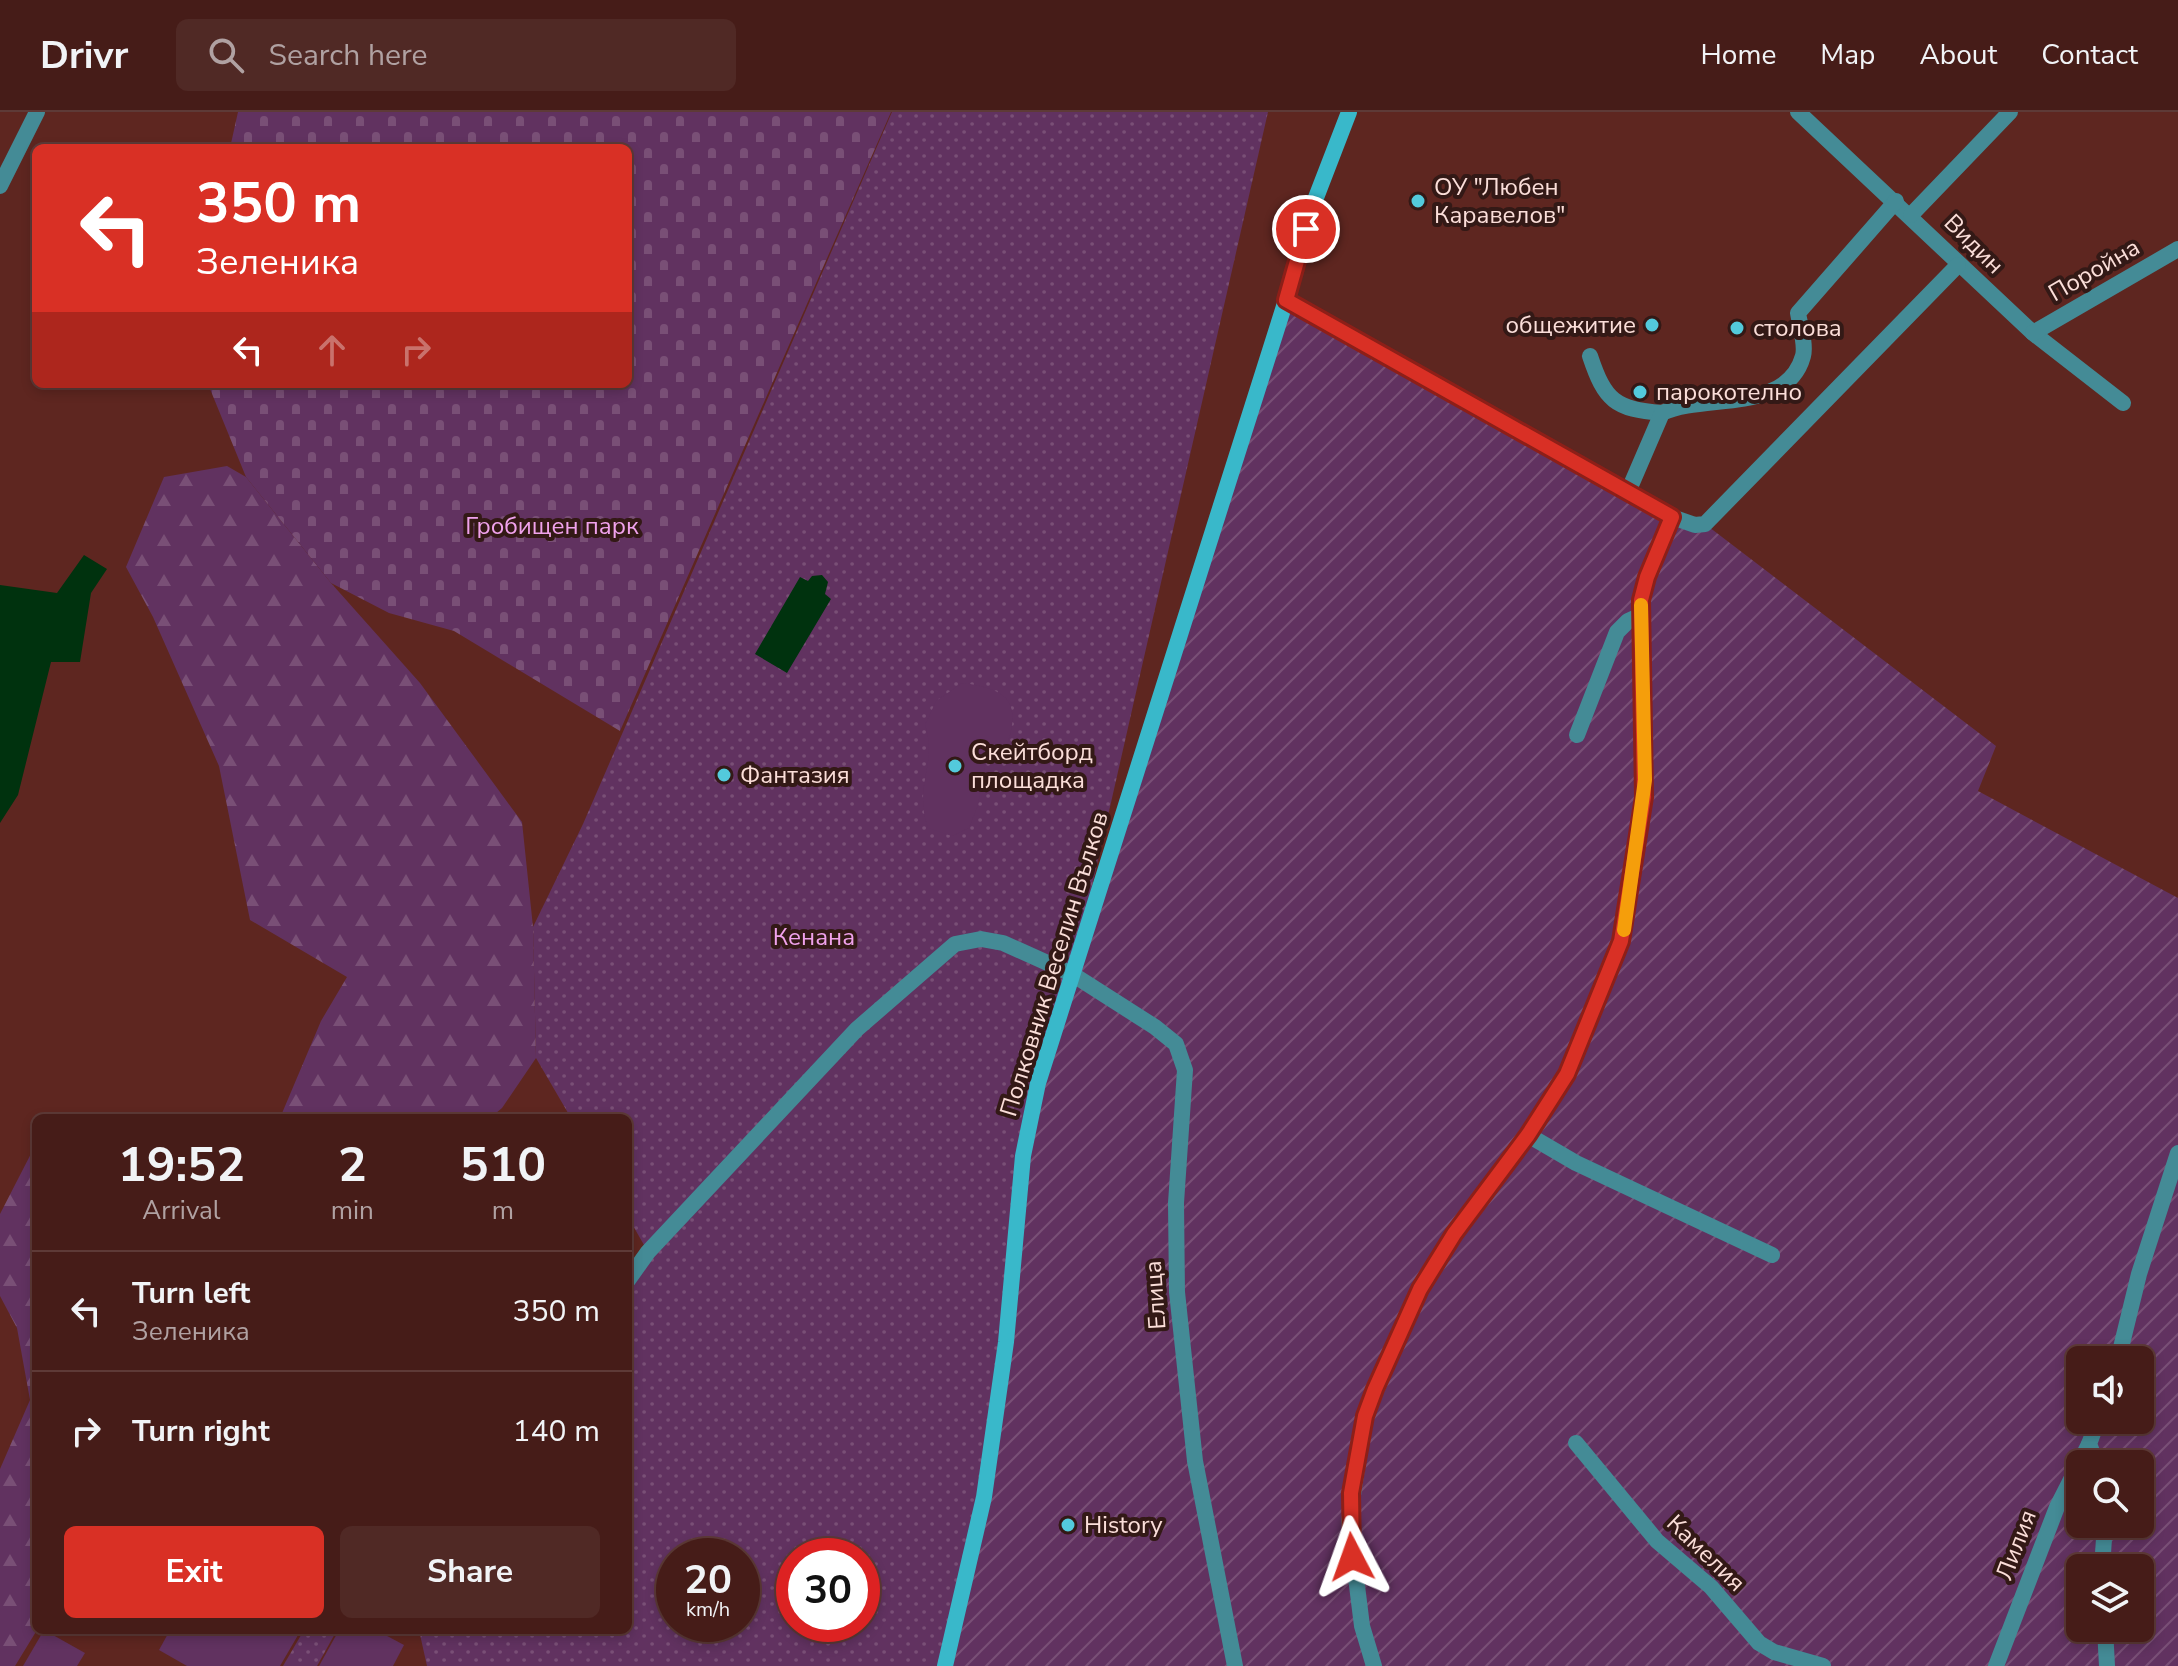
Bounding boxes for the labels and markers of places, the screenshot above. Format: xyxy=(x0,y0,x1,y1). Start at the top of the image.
place label: ОУ "Любен Каравелов" xyxy=(1434,171,1566,231)
marker: ОУ "Любен Каравелов" xyxy=(1409,192,1427,210)
pin xyxy=(1272,195,1340,263)
place label: общежитие xyxy=(1506,309,1636,341)
place label: столова xyxy=(1753,312,1842,344)
marker: общежитие xyxy=(1643,316,1661,334)
marker: столова xyxy=(1728,319,1746,337)
place label: парокотелно xyxy=(1656,376,1802,408)
marker: парокотелно xyxy=(1631,383,1649,401)
place label: Скейтборд площадка xyxy=(971,736,1093,796)
marker: Скейтборд площадка xyxy=(946,757,964,775)
place label: Фантазия xyxy=(740,759,850,791)
marker: Фантазия xyxy=(715,766,733,784)
place label: History xyxy=(1084,1509,1163,1541)
marker: History xyxy=(1059,1516,1077,1534)

